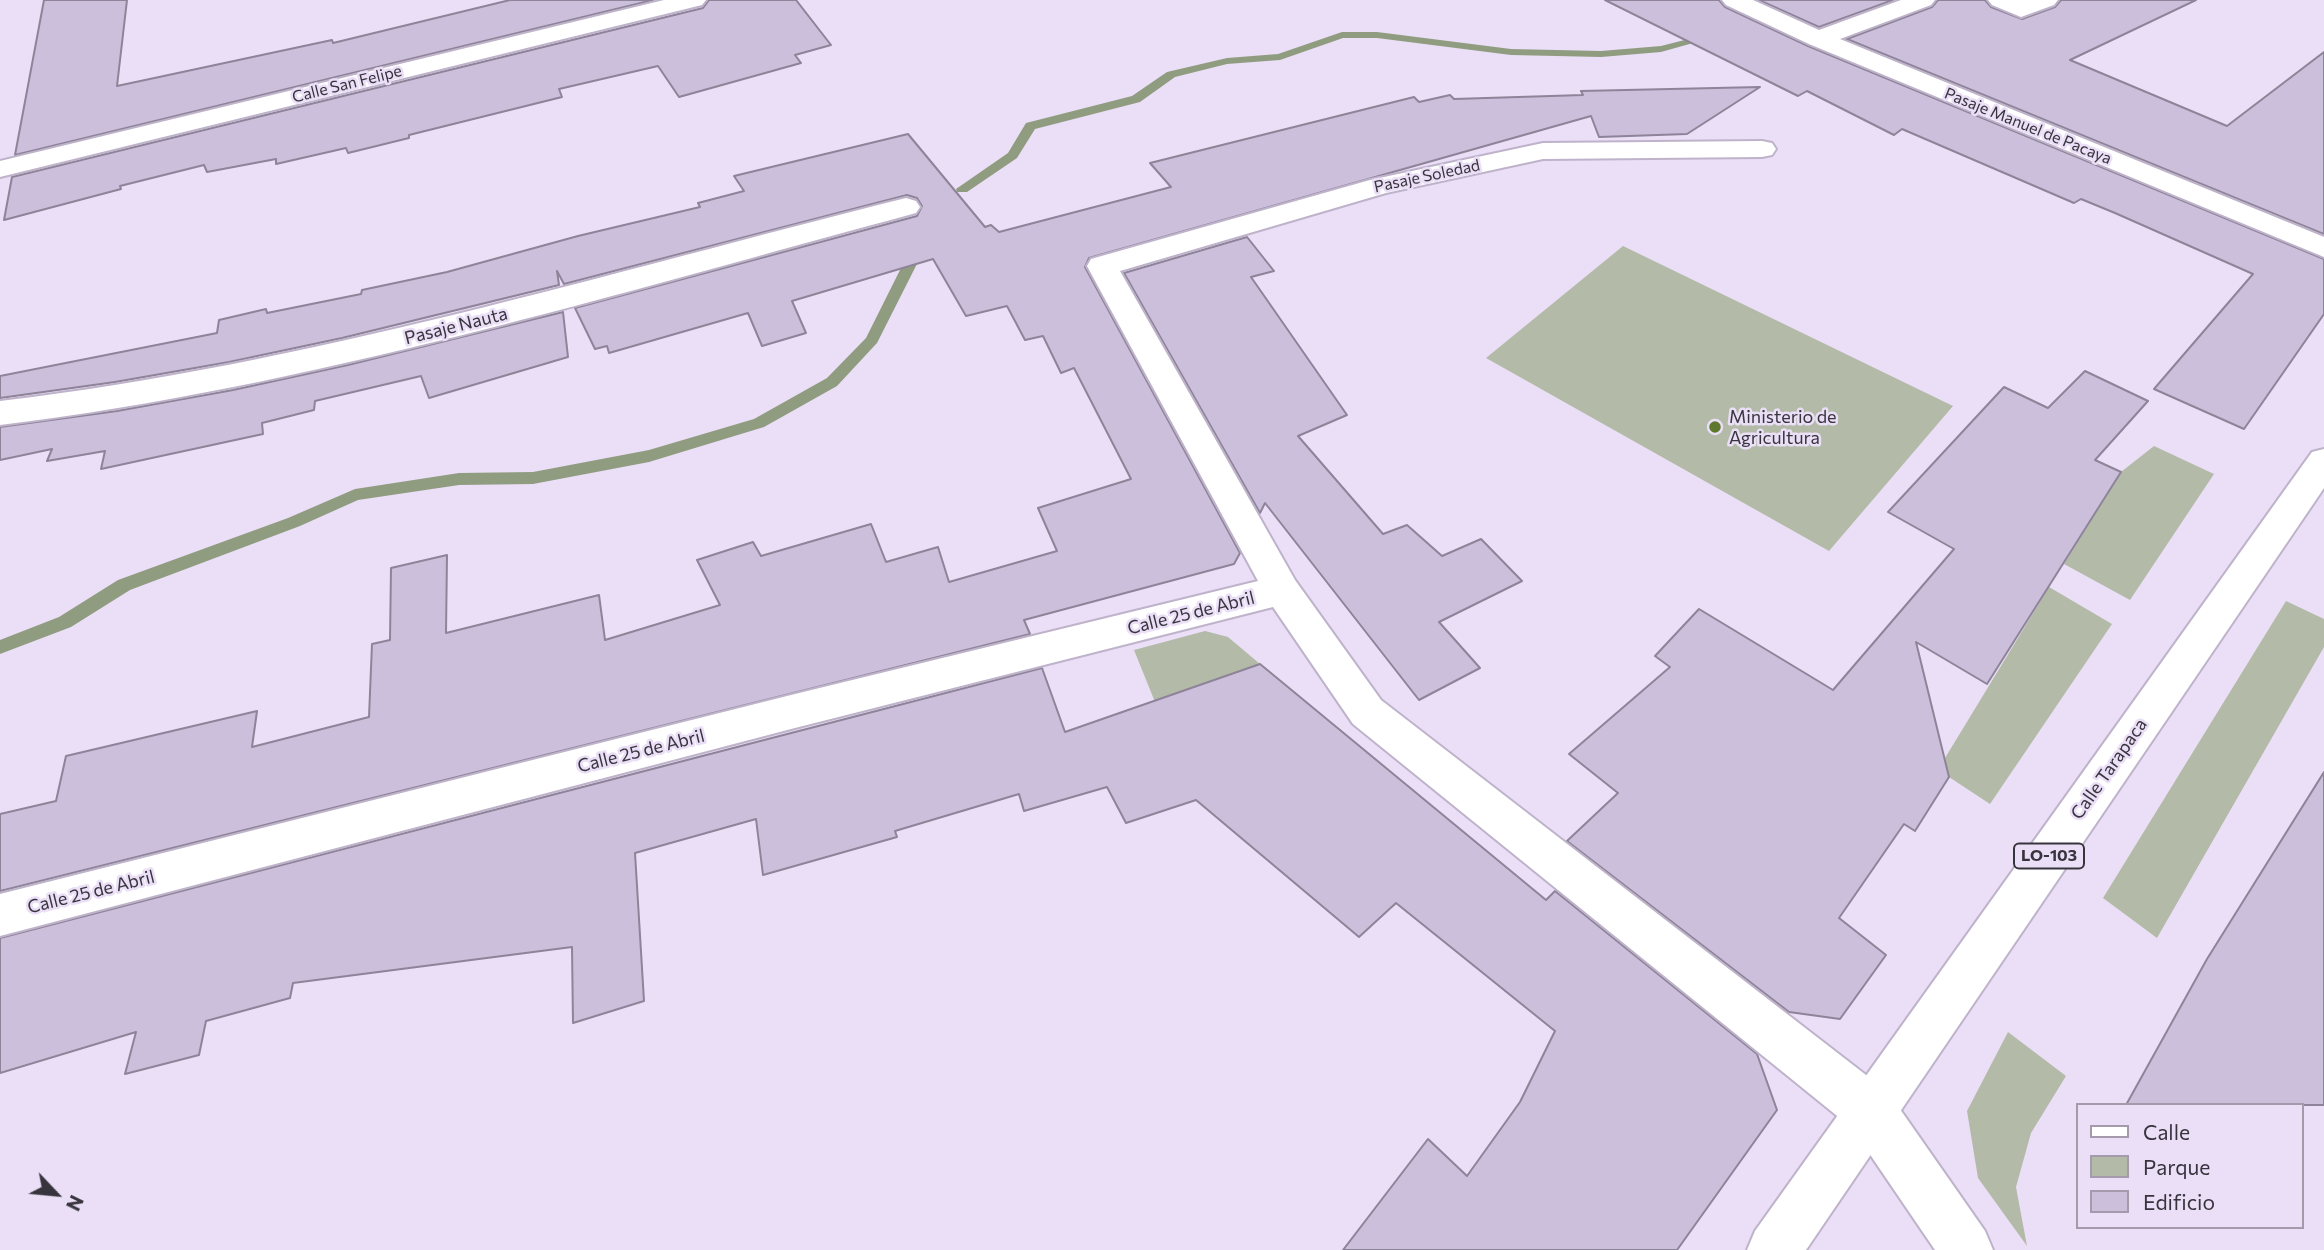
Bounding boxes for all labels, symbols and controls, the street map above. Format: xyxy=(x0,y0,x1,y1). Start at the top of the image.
street label: Calle San Felipe xyxy=(290,61,404,107)
street label: Pasaje Manuel de Pacaya xyxy=(1942,84,2114,168)
street label: Pasaje Soledad xyxy=(1372,155,1482,197)
street label: Pasaje Nauta xyxy=(402,303,510,349)
place label: Ministerio de Agricultura xyxy=(1729,406,1837,448)
marker: Ministerio de Agricultura xyxy=(1707,419,1723,435)
street label: Calle 25 de Abril xyxy=(1125,587,1257,639)
street label: Calle Tarapaca xyxy=(2066,714,2152,824)
street label: Calle 25 de Abril xyxy=(575,725,707,777)
road number: LO-103 xyxy=(2014,844,2084,869)
street label: Calle 25 de Abril xyxy=(25,866,157,918)
legend xyxy=(2076,1103,2303,1229)
text: Calle xyxy=(2143,1119,2190,1144)
text: Parque xyxy=(2143,1154,2210,1179)
north arrow xyxy=(21,1159,91,1229)
text: Edificio xyxy=(2143,1189,2215,1214)
text: N xyxy=(62,1192,89,1215)

